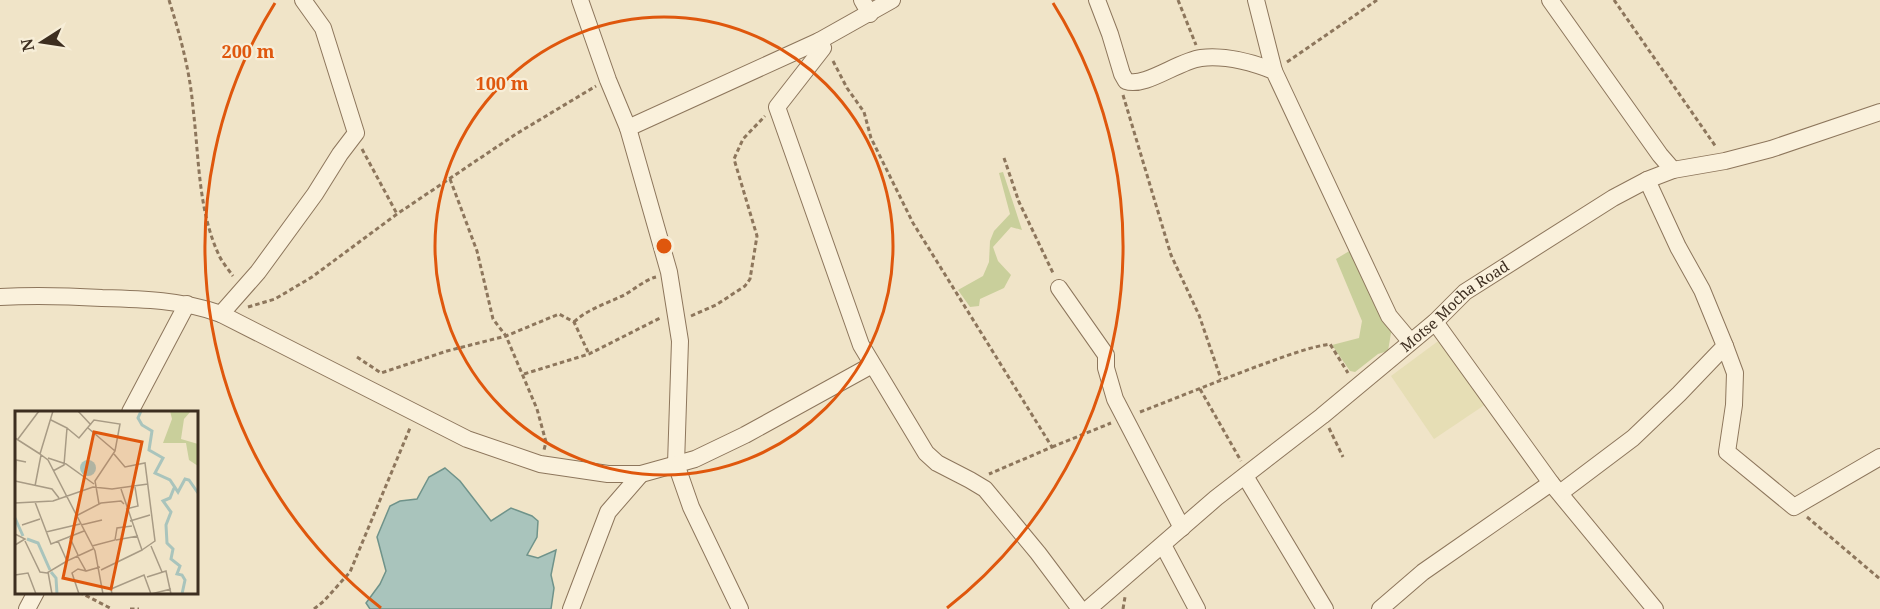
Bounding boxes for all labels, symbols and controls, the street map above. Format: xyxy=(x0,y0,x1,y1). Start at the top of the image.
north arrow xyxy=(12,12,72,72)
text: N xyxy=(15,36,39,54)
text: 200 m xyxy=(222,39,275,63)
text: 100 m xyxy=(476,71,529,95)
centre of rings xyxy=(654,236,674,256)
street label: Motse Mocha Road xyxy=(1396,256,1513,356)
inset map xyxy=(15,411,198,594)

